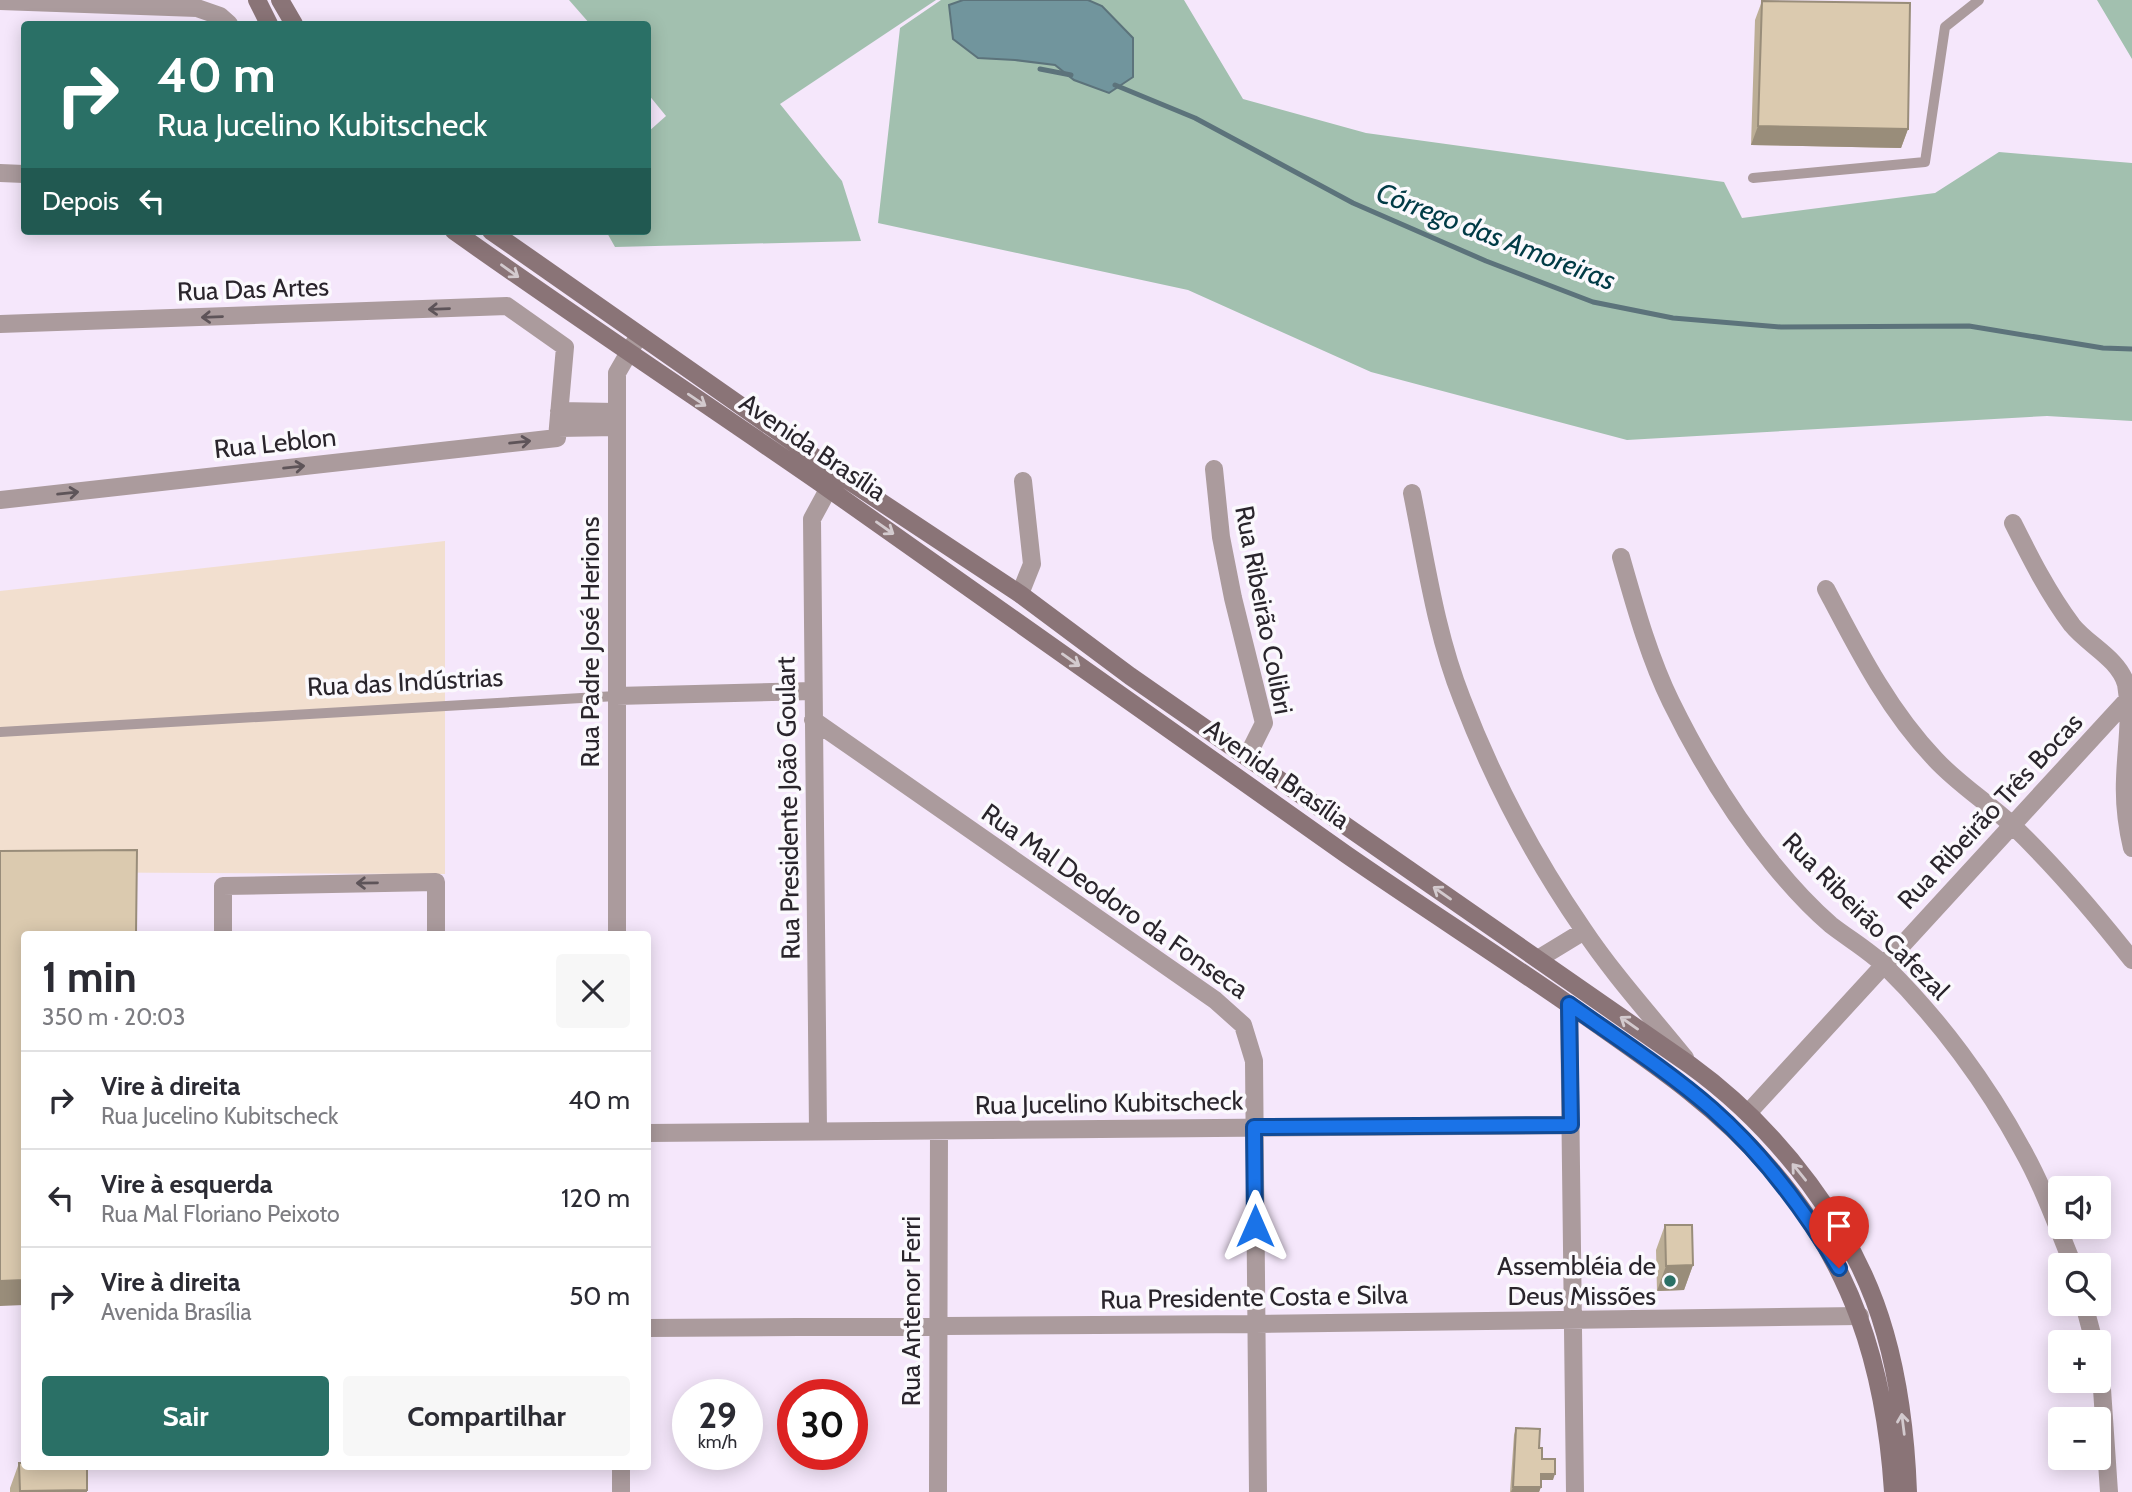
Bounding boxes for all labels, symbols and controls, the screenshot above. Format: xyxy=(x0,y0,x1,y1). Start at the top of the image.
text: 40 m xyxy=(157,45,276,104)
icon: right xyxy=(42,49,133,140)
text: Rua Jucelino Kubitscheck xyxy=(157,105,487,144)
water label: Córrego das Amoreiras xyxy=(1372,175,1620,297)
icon: left xyxy=(133,182,171,220)
text: Depois xyxy=(42,185,119,217)
one-way arrow xyxy=(500,264,519,278)
street label: Rua Das Artes xyxy=(176,270,330,308)
one-way arrow xyxy=(428,302,451,315)
one-way arrow xyxy=(200,310,223,323)
street label: Avenida Brasília xyxy=(734,386,893,508)
one-way arrow xyxy=(687,393,706,407)
street label: Rua Leblon xyxy=(212,421,338,465)
one-way arrow xyxy=(508,435,531,448)
one-way arrow xyxy=(282,461,305,474)
one-way arrow xyxy=(56,486,79,499)
street label: Rua Ribeirão Colibri xyxy=(1228,503,1300,717)
street label: Rua Padre José Herions xyxy=(574,516,606,767)
one-way arrow xyxy=(875,521,894,536)
one-way arrow xyxy=(1061,653,1080,667)
street label: Rua Presidente João Goulart xyxy=(769,656,807,960)
street label: Rua das Indústrias xyxy=(306,661,504,703)
street label: Rua Ribeirão Três Bocas xyxy=(1891,706,2089,916)
street label: Avenida Brasília xyxy=(1198,712,1356,836)
street label: Rua Mal Deodoro da Fonseca xyxy=(975,797,1255,1006)
street label: Rua Ribeirão Cafezal xyxy=(1776,826,1956,1006)
one-way arrow xyxy=(356,876,379,890)
one-way arrow xyxy=(1433,886,1453,900)
text: 1 min xyxy=(42,951,137,1003)
button: close xyxy=(556,954,630,1028)
text: 350 m · 20:03 xyxy=(42,1003,186,1031)
one-way arrow xyxy=(1620,1016,1639,1030)
text: Vire à direita xyxy=(101,1070,241,1102)
icon: right xyxy=(42,1081,80,1119)
text: 40 m xyxy=(568,1084,630,1116)
street label: Rua Jucelino Kubitscheck xyxy=(975,1085,1244,1121)
text: Rua Jucelino Kubitscheck xyxy=(101,1102,338,1130)
one-way arrow xyxy=(1792,1163,1807,1182)
text: Vire à esquerda xyxy=(101,1168,273,1200)
map controls xyxy=(2048,1176,2111,1470)
button: sound xyxy=(2048,1176,2111,1239)
icon: left xyxy=(42,1179,80,1217)
text: 120 m xyxy=(561,1182,630,1214)
position arrow xyxy=(1218,1189,1292,1263)
pin xyxy=(1809,1196,1869,1268)
text: Rua Mal Floriano Peixoto xyxy=(101,1200,340,1228)
icon: arrive xyxy=(1820,1207,1858,1245)
street label: Rua Antenor Ferri xyxy=(895,1216,927,1406)
place label: Assembléia de Deus Missões xyxy=(1497,1250,1656,1312)
button: search xyxy=(2048,1253,2111,1316)
text: Vire à direita xyxy=(101,1266,241,1298)
marker: Assembléia de Deus Missões xyxy=(1662,1273,1678,1289)
icon: right xyxy=(42,1277,80,1315)
street label: Rua Presidente Costa e Silva xyxy=(1100,1278,1409,1316)
text: 50 m xyxy=(569,1280,630,1312)
text: Avenida Brasília xyxy=(101,1298,251,1326)
button: + xyxy=(2048,1330,2111,1393)
button: Sair xyxy=(42,1376,329,1456)
button: Compartilhar xyxy=(343,1376,630,1456)
speed limit sign: 30 xyxy=(777,1379,868,1470)
text: 29 xyxy=(698,1394,737,1437)
button: − xyxy=(2048,1407,2111,1470)
one-way arrow xyxy=(1896,1413,1909,1436)
text: km/h xyxy=(698,1431,737,1453)

